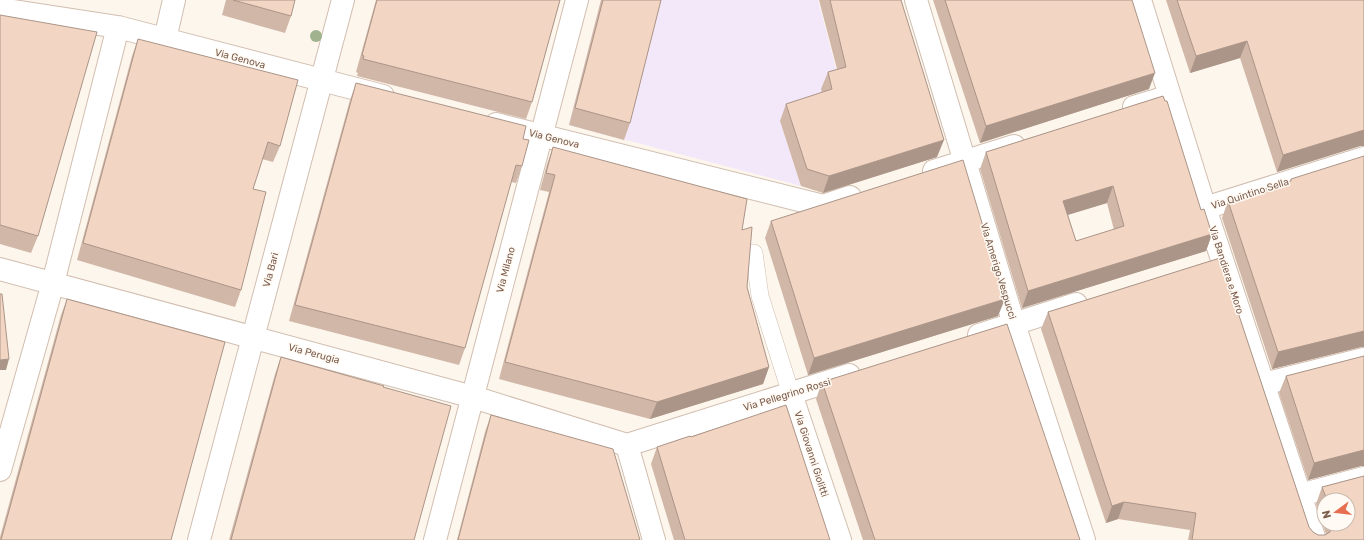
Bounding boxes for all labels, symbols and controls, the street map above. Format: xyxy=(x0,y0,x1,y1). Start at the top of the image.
street label: Via Genova xyxy=(213,47,267,71)
street label: Via Genova xyxy=(527,127,581,151)
street label: Via Quintino Sella xyxy=(1210,176,1290,212)
street label: Via Amerigo Vespucci xyxy=(978,221,1018,321)
street label: Via Bandiera e Moro xyxy=(1206,224,1246,316)
street label: Via Milano xyxy=(494,245,518,294)
street label: Via Bari xyxy=(261,251,281,289)
street label: Via Perugia xyxy=(287,341,341,367)
street label: Via Pellegrino Rossi xyxy=(742,376,832,414)
street label: Via Giovanni Giolitti xyxy=(791,410,831,498)
north arrow xyxy=(1316,492,1356,532)
text: N xyxy=(1319,509,1334,520)

